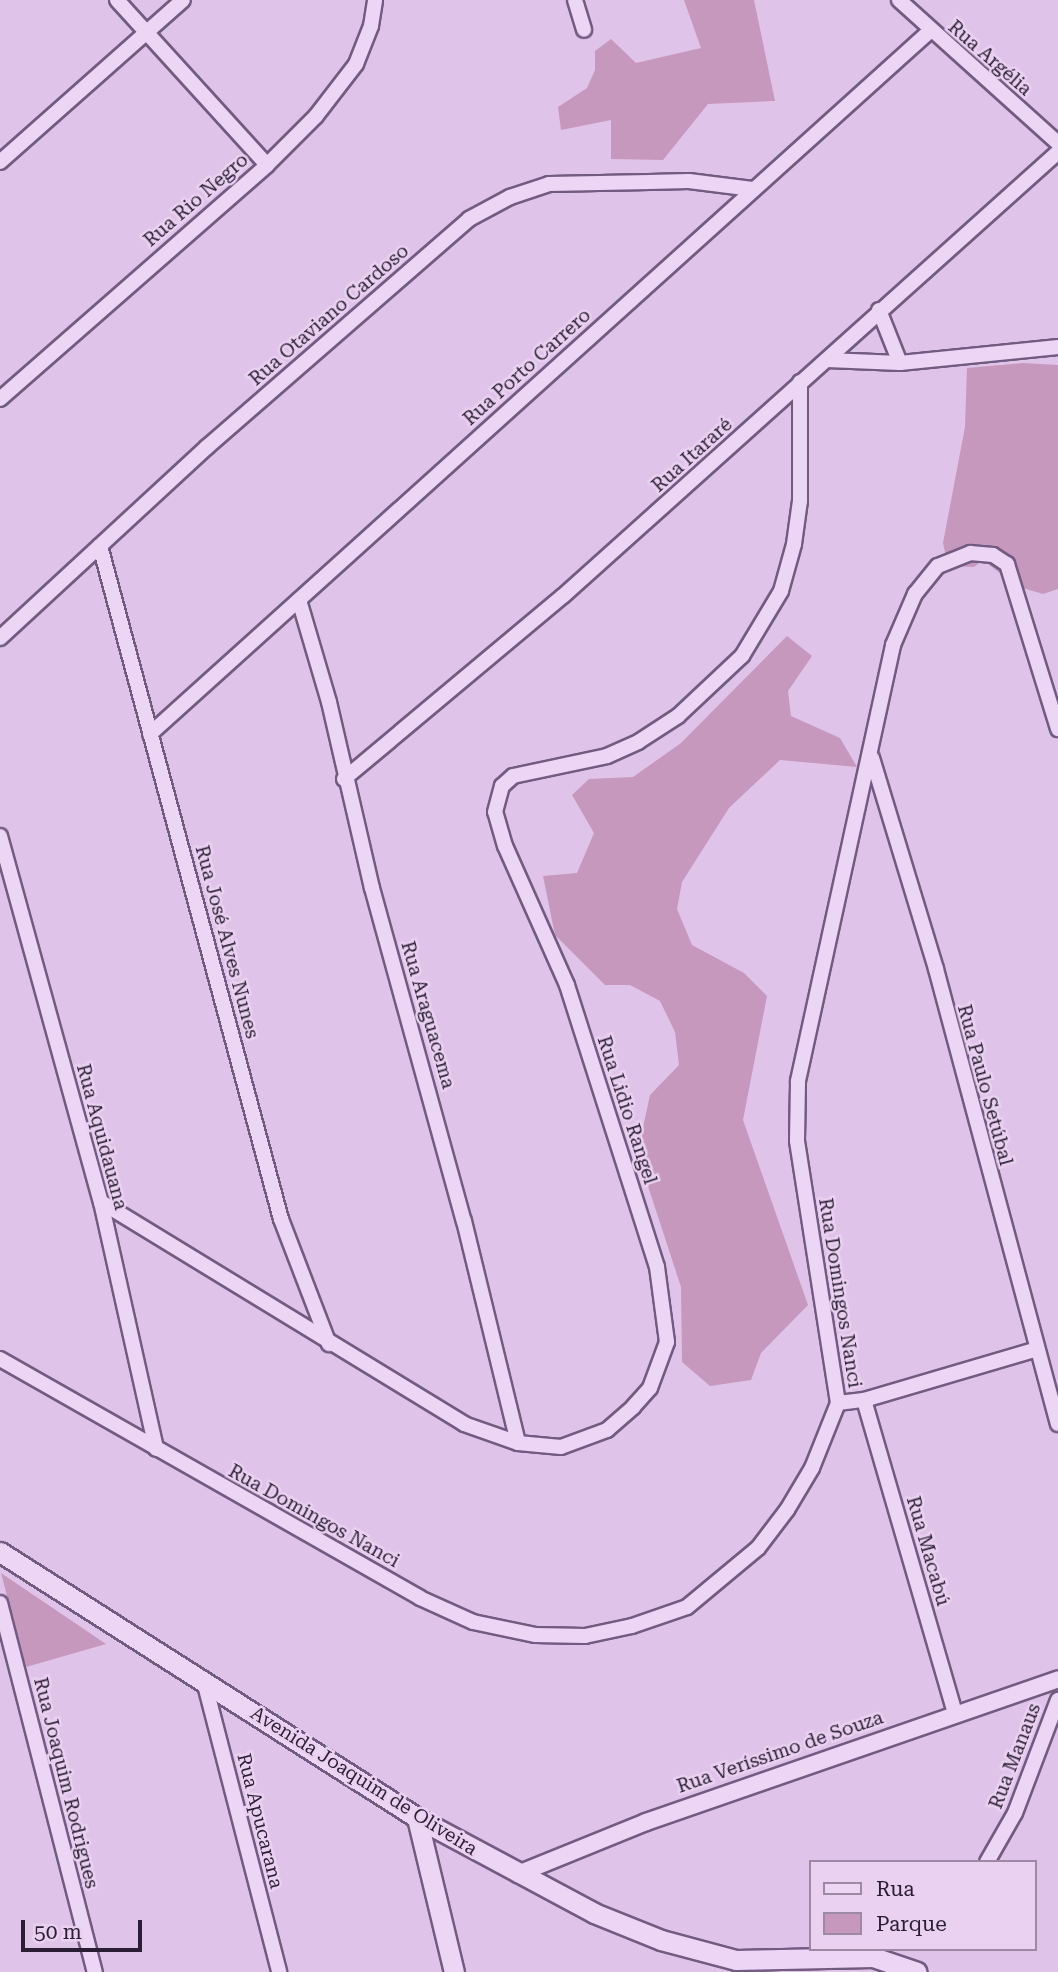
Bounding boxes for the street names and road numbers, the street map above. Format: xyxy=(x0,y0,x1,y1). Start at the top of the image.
street label: Rua Argélia xyxy=(944,15,1036,101)
street label: Rua Rio Negro xyxy=(139,148,253,252)
street label: Rua Otaviano Cardoso xyxy=(245,240,413,390)
street label: Rua Porto Carrero xyxy=(459,304,595,430)
street label: Rua Itararé xyxy=(647,413,737,497)
street label: Rua José Alves Nunes xyxy=(190,843,264,1041)
street label: Rua Araguacema xyxy=(396,939,460,1091)
street label: Rua Paulo Setúbal xyxy=(953,1002,1017,1168)
street label: Rua Lidio Rangel xyxy=(592,1033,662,1187)
street label: Rua Aquidauana xyxy=(72,1062,132,1212)
street label: Rua Domingos Nanci xyxy=(814,1196,866,1390)
street label: Rua Domingos Nanci xyxy=(225,1460,403,1572)
street label: Rua Macabú xyxy=(901,1494,955,1608)
street label: Rua Joaquim Rodrigues xyxy=(29,1675,103,1891)
street label: Rua Manaus xyxy=(984,1700,1046,1812)
street label: Avenida Joaquim de Oliveira xyxy=(246,1702,482,1860)
street label: Rua Veríssimo de Souza xyxy=(674,1706,886,1798)
street label: Rua Apucarana xyxy=(232,1751,288,1891)

